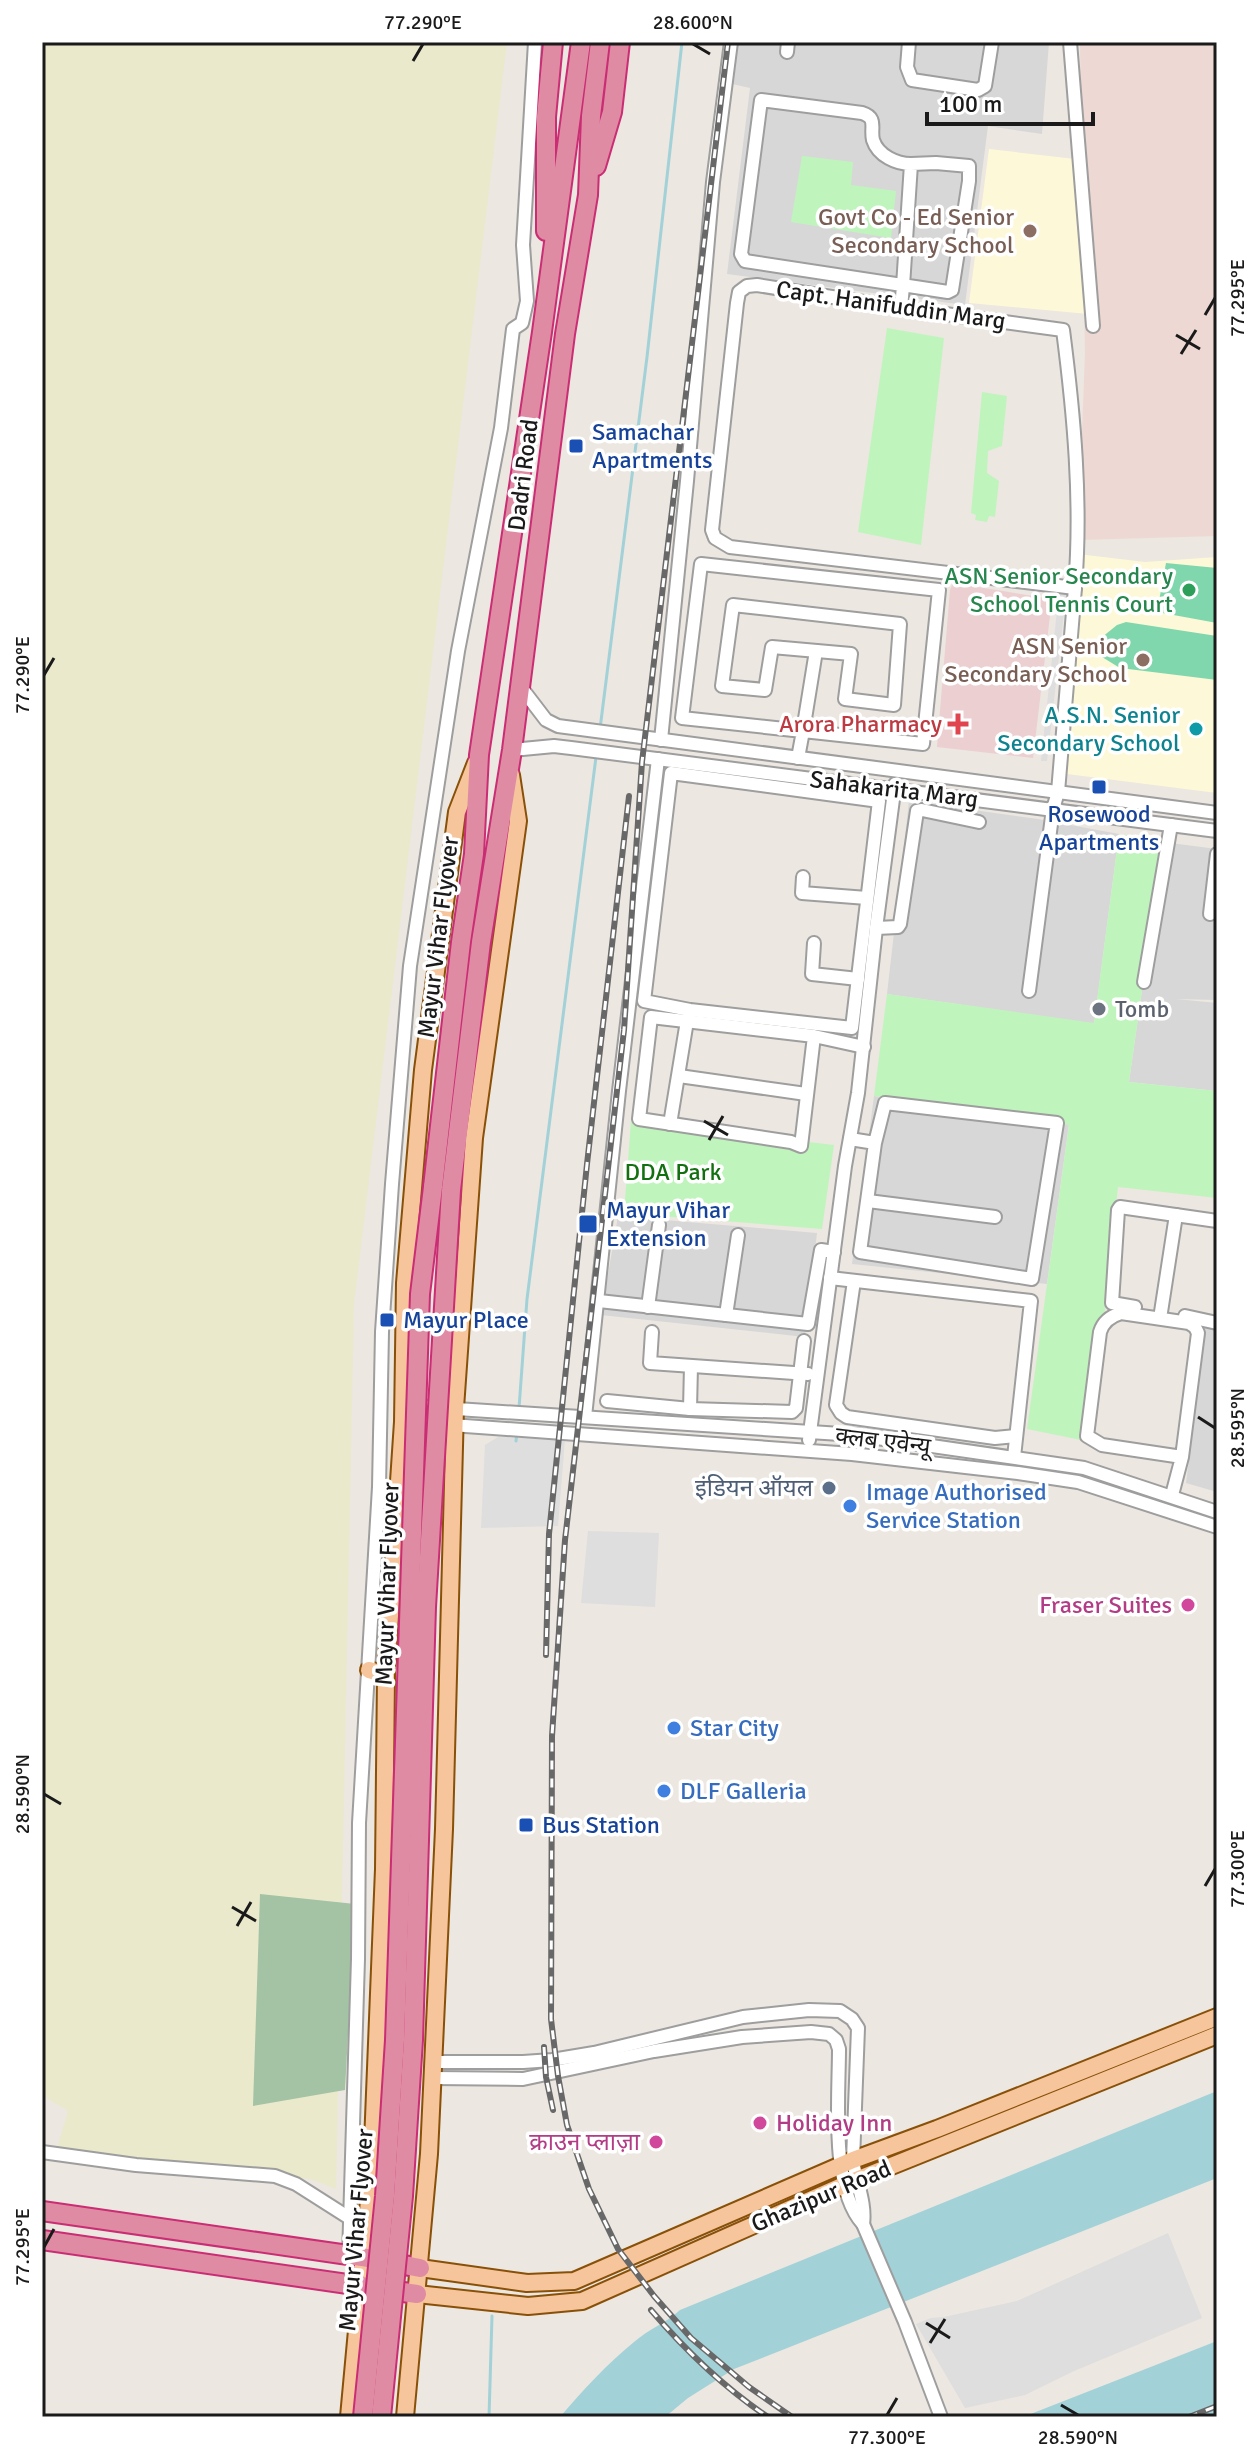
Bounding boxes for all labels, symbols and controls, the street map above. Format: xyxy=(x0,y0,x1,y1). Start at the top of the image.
text: 77.290°E xyxy=(384,10,462,35)
text: 28.600°N xyxy=(653,10,733,35)
scale bar xyxy=(927,76,1093,126)
text: 100 m xyxy=(939,89,1002,119)
place label: Govt Co - Ed Senior Secondary School xyxy=(818,202,1014,260)
marker: Govt Co - Ed Senior Secondary School xyxy=(1021,222,1039,240)
text: 77.295°E xyxy=(1225,259,1250,337)
street label: Capt. Hanifuddin Marg xyxy=(774,274,1008,336)
street label: Dadri Road xyxy=(501,417,545,533)
place label: Samachar Apartments xyxy=(592,417,712,475)
marker: Samachar Apartments xyxy=(567,437,585,455)
place label: ASN Senior Secondary School Tennis Court xyxy=(944,561,1173,619)
marker: ASN Senior Secondary School Tennis Court xyxy=(1180,581,1198,599)
place label: ASN Senior Secondary School xyxy=(944,631,1127,689)
text: 77.290°E xyxy=(10,636,35,714)
marker: ASN Senior Secondary School xyxy=(1134,651,1152,669)
place label: A.S.N. Senior Secondary School xyxy=(997,700,1180,758)
place label: Arora Pharmacy xyxy=(779,709,942,739)
marker: Arora Pharmacy xyxy=(949,715,967,733)
marker: A.S.N. Senior Secondary School xyxy=(1187,720,1205,738)
street label: Sahakarita Marg xyxy=(808,764,980,814)
marker: Rosewood Apartments xyxy=(1090,778,1108,796)
place label: Rosewood Apartments xyxy=(1039,799,1159,857)
street label: Mayur Vihar Flyover xyxy=(411,834,465,1040)
place label: Tomb xyxy=(1115,994,1169,1024)
marker: Tomb xyxy=(1090,1000,1108,1018)
park label: DDA Park xyxy=(625,1157,721,1187)
place label: Mayur Vihar Extension xyxy=(606,1195,730,1253)
marker: Mayur Vihar Extension xyxy=(577,1213,599,1235)
place label: Mayur Place xyxy=(403,1305,529,1335)
marker: Mayur Place xyxy=(378,1311,396,1329)
text: 28.595°N xyxy=(1225,1388,1250,1468)
street label: क्लब एवेन्यू xyxy=(834,1420,936,1462)
place label: इंडियन ऑयल xyxy=(695,1473,814,1503)
place label: Image Authorised Service Station xyxy=(866,1477,1047,1535)
marker: इंडियन ऑयल xyxy=(820,1479,838,1497)
street label: Mayur Vihar Flyover xyxy=(368,1482,406,1686)
marker: Image Authorised Service Station xyxy=(841,1497,859,1515)
place label: Fraser Suites xyxy=(1039,1590,1172,1620)
marker: Fraser Suites xyxy=(1179,1596,1197,1614)
place label: Star City xyxy=(690,1713,779,1743)
marker: Star City xyxy=(665,1719,683,1737)
text: 28.590°N xyxy=(10,1754,35,1834)
place label: DLF Galleria xyxy=(680,1776,807,1806)
marker: DLF Galleria xyxy=(655,1782,673,1800)
place label: Bus Station xyxy=(542,1810,660,1840)
marker: Bus Station xyxy=(517,1816,535,1834)
text: 77.300°E xyxy=(1225,1830,1250,1908)
place label: Holiday Inn xyxy=(776,2108,892,2138)
marker: Holiday Inn xyxy=(751,2114,769,2132)
street label: Mayur Vihar Flyover xyxy=(332,2127,380,2333)
place label: क्राउन प्लाज़ा xyxy=(529,2127,641,2157)
marker: क्राउन प्लाज़ा xyxy=(647,2133,665,2151)
street label: Ghazipur Road xyxy=(746,2153,896,2239)
text: 77.295°E xyxy=(10,2208,35,2286)
text: 77.300°E xyxy=(848,2425,926,2450)
text: 28.590°N xyxy=(1038,2425,1118,2450)

